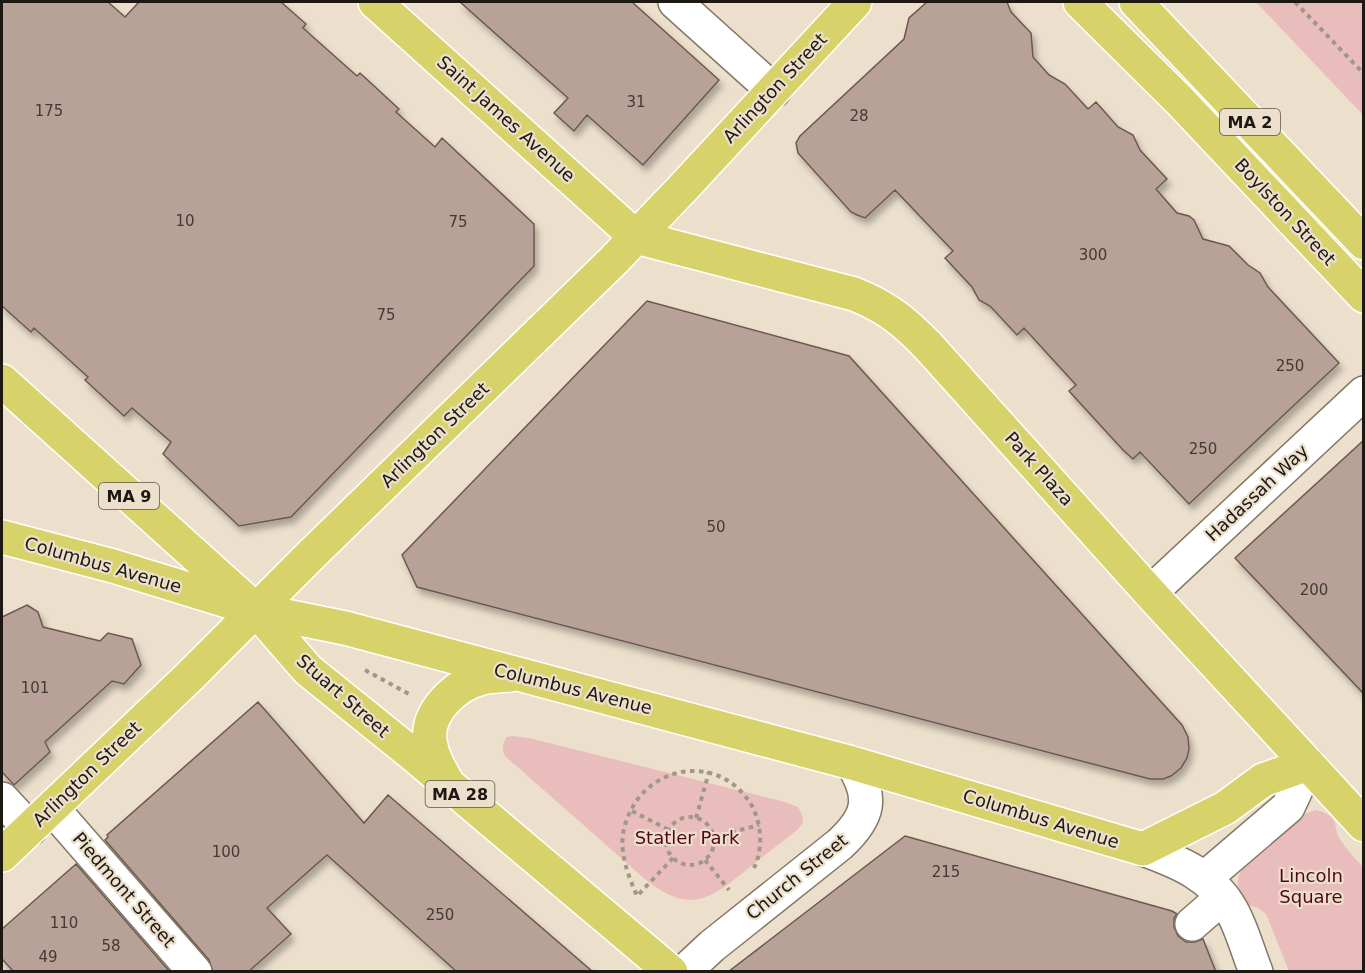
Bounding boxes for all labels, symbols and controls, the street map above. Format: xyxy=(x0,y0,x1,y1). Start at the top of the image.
street label: Arlington Street xyxy=(718,28,831,147)
street label: Saint James Avenue xyxy=(433,51,580,186)
house number: 31 xyxy=(626,93,646,111)
house number: 175 xyxy=(35,102,63,120)
house number: 28 xyxy=(849,107,869,125)
road number: MA 2 xyxy=(1220,109,1280,135)
street label: Boylston Street xyxy=(1231,154,1340,269)
house number: 10 xyxy=(175,212,195,230)
house number: 75 xyxy=(448,213,468,231)
house number: 300 xyxy=(1079,246,1107,264)
house number: 75 xyxy=(376,306,396,324)
house number: 250 xyxy=(1276,357,1304,375)
street label: Arlington Street xyxy=(376,378,493,492)
street label: Park Plaza xyxy=(1001,427,1078,510)
house number: 250 xyxy=(1189,440,1217,458)
street label: Hadassah Way xyxy=(1201,440,1312,545)
road number: MA 9 xyxy=(99,483,159,509)
house number: 50 xyxy=(706,518,726,536)
street label: Columbus Avenue xyxy=(22,532,184,597)
house number: 200 xyxy=(1300,581,1328,599)
street label: Stuart Street xyxy=(293,650,394,742)
street label: Columbus Avenue xyxy=(492,659,654,718)
house number: 101 xyxy=(21,679,49,697)
street label: Arlington Street xyxy=(28,717,145,831)
road number: MA 28 xyxy=(426,781,494,807)
street label: Columbus Avenue xyxy=(960,785,1122,852)
park label: Statler Park xyxy=(635,827,740,848)
street label: Piedmont Street xyxy=(69,828,180,951)
street label: Church Street xyxy=(742,829,852,924)
house number: 100 xyxy=(212,843,240,861)
house number: 215 xyxy=(932,863,960,881)
park label: Lincoln Square xyxy=(1279,865,1343,907)
house number: 250 xyxy=(426,906,454,924)
house number: 110 xyxy=(50,914,78,932)
house number: 58 xyxy=(101,937,121,955)
house number: 49 xyxy=(38,948,58,966)

